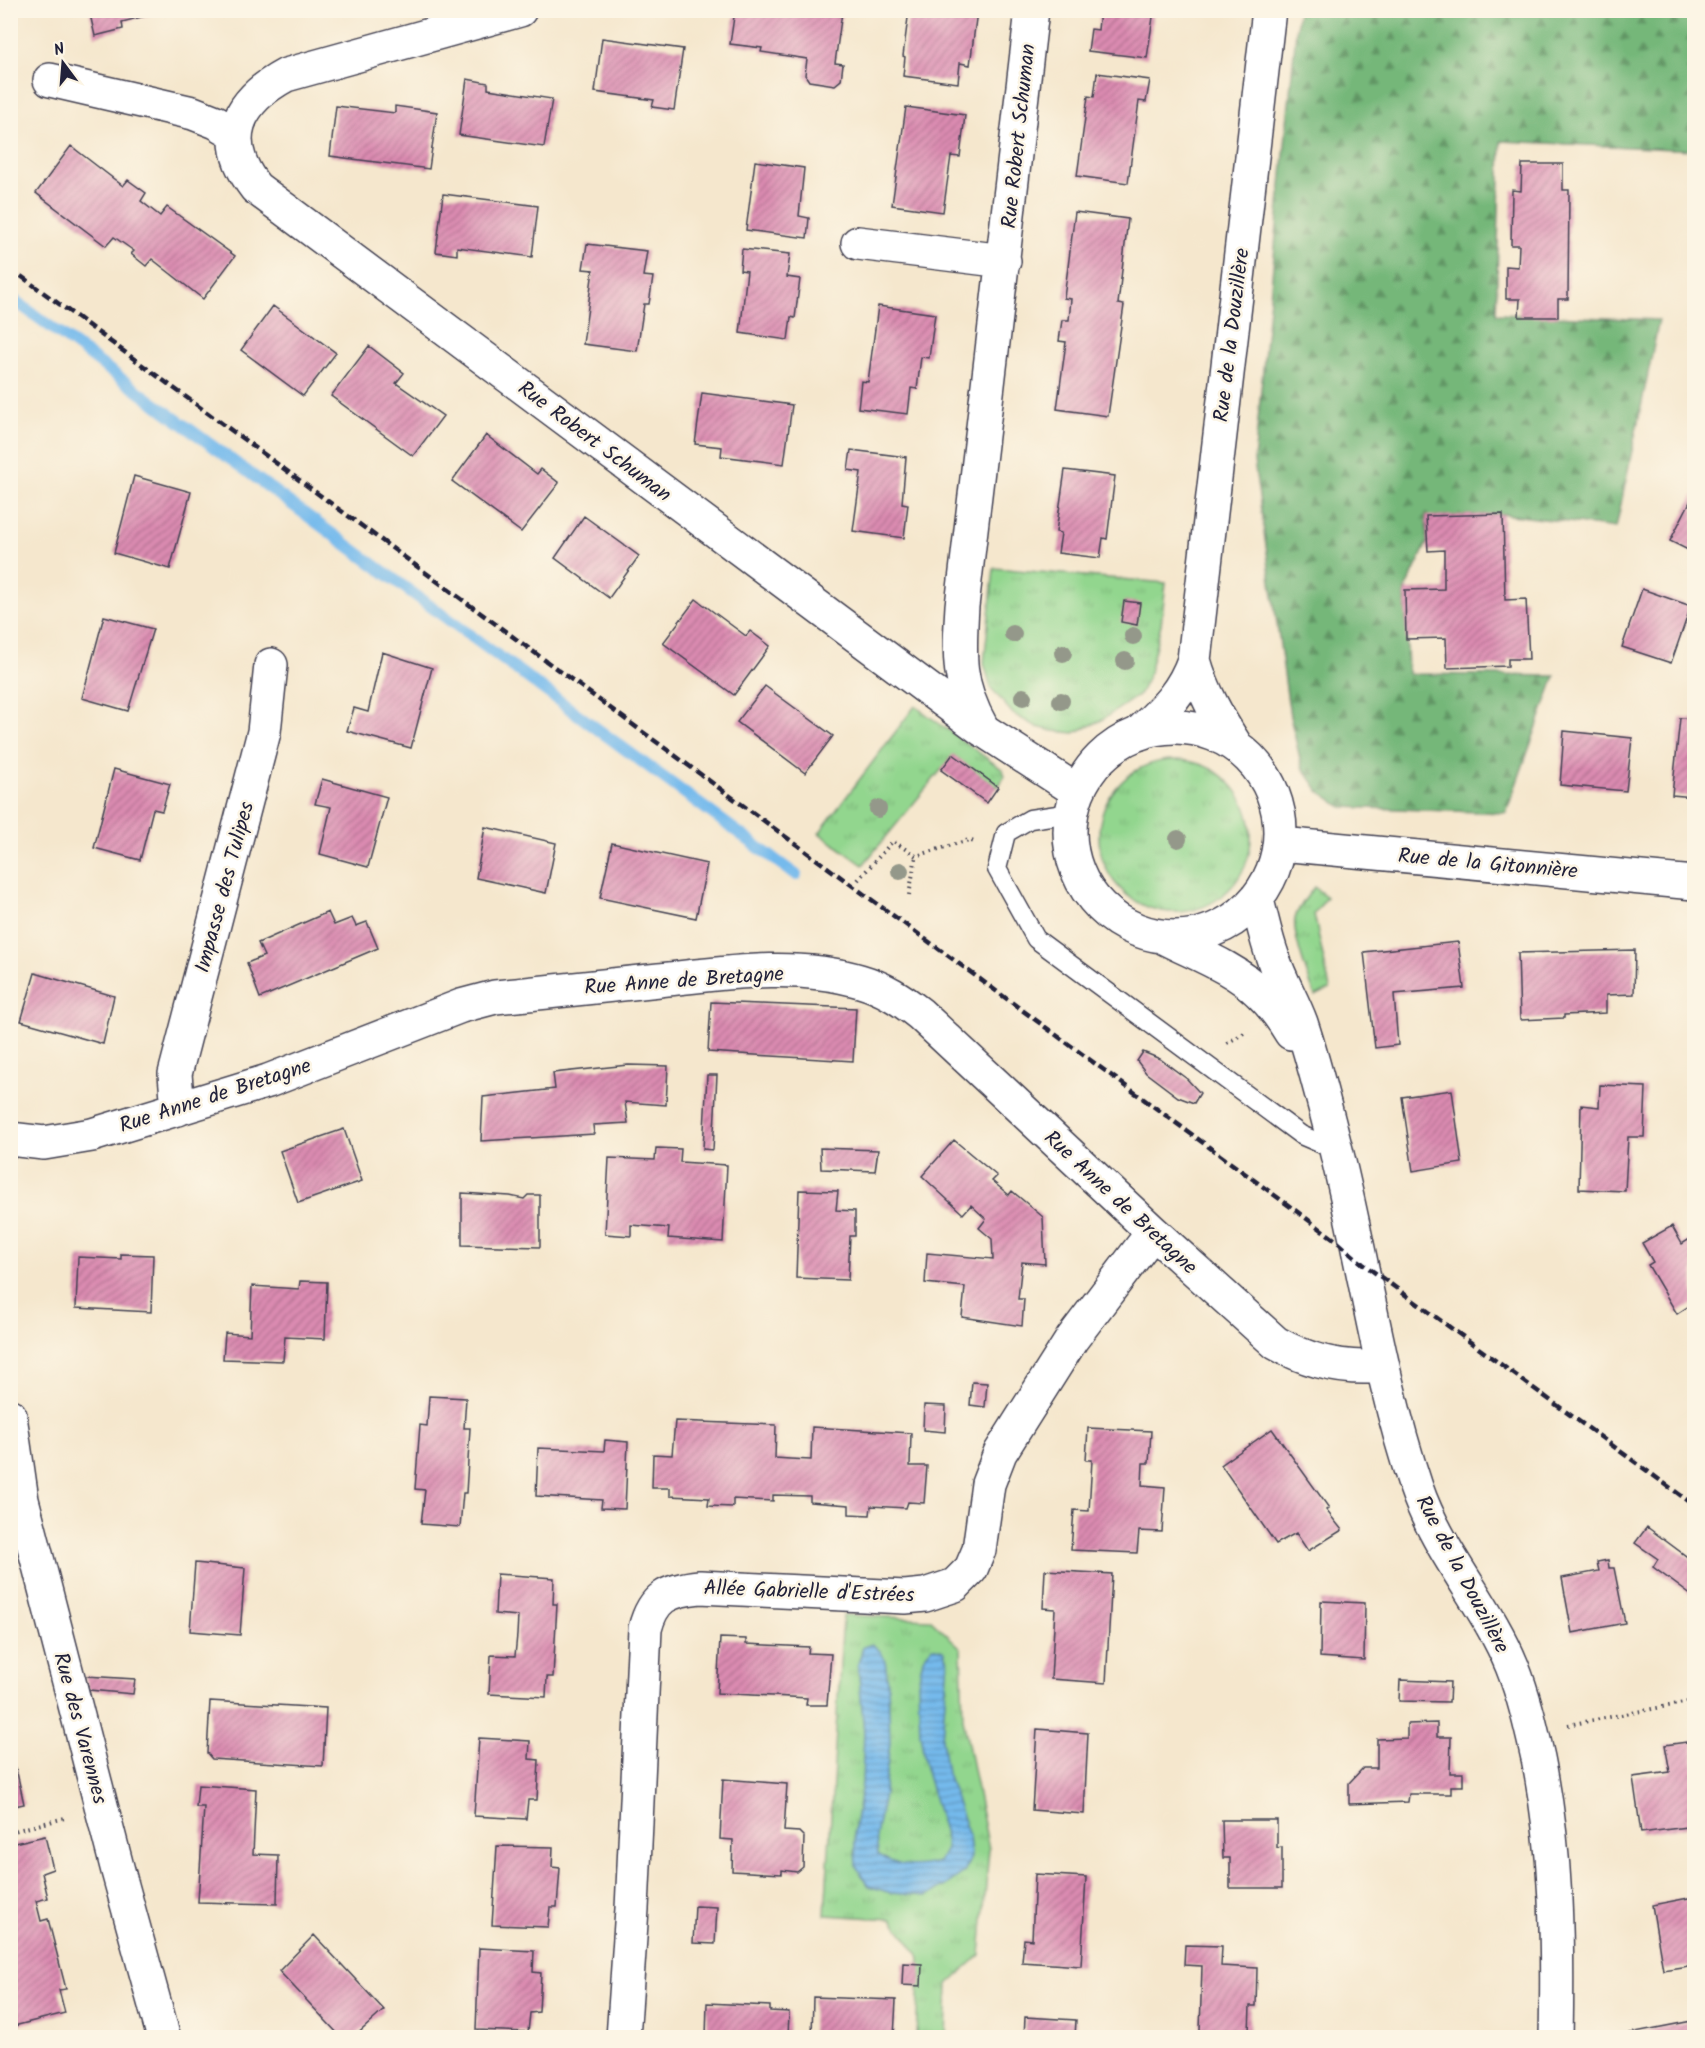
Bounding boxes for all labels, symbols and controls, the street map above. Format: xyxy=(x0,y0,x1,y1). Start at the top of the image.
north arrow xyxy=(33,33,93,93)
text: N xyxy=(51,37,68,63)
street label: Rue Robert Schuman xyxy=(993,42,1046,230)
street label: Rue de la Douzillère xyxy=(1205,246,1260,424)
street label: Rue Robert Schuman xyxy=(510,373,678,511)
street label: Impasse des Tulipes xyxy=(187,798,264,977)
street label: Rue de la Gitonnière xyxy=(1397,840,1580,889)
street label: Rue Anne de Bretagne xyxy=(583,958,786,1005)
street label: Rue Anne de Bretagne xyxy=(115,1050,316,1143)
street label: Rue Anne de Bretagne xyxy=(1036,1123,1205,1284)
street label: Rue de la Douzillère xyxy=(1406,1490,1518,1660)
street label: Allée Gabrielle d'Estrées xyxy=(703,1572,915,1613)
street label: Rue des Varennes xyxy=(43,1649,116,1808)

